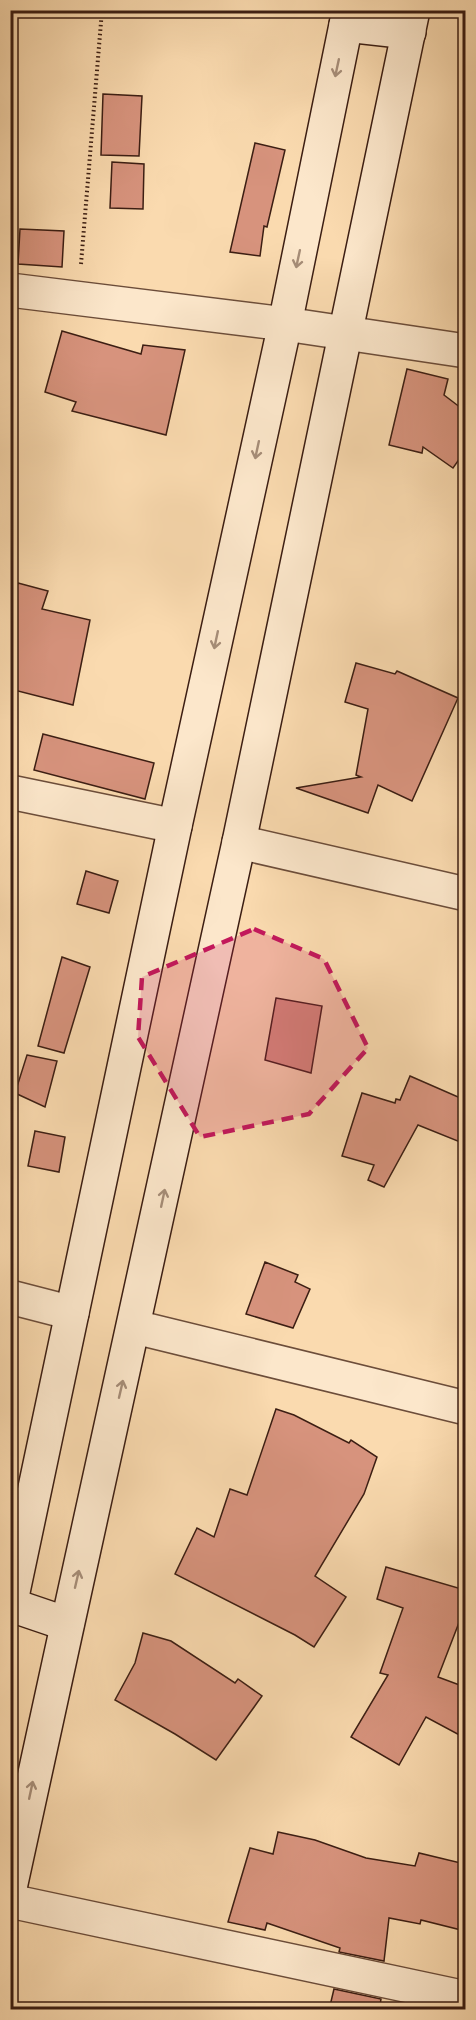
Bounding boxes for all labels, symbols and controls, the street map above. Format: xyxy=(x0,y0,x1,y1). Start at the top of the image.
one-way arrow xyxy=(331,58,342,77)
one-way arrow xyxy=(292,249,303,268)
one-way arrow xyxy=(251,440,263,459)
one-way arrow xyxy=(210,630,221,649)
one-way arrow xyxy=(157,1189,169,1208)
one-way arrow xyxy=(115,1380,127,1399)
one-way arrow xyxy=(72,1570,84,1589)
one-way arrow xyxy=(26,1781,38,1800)

